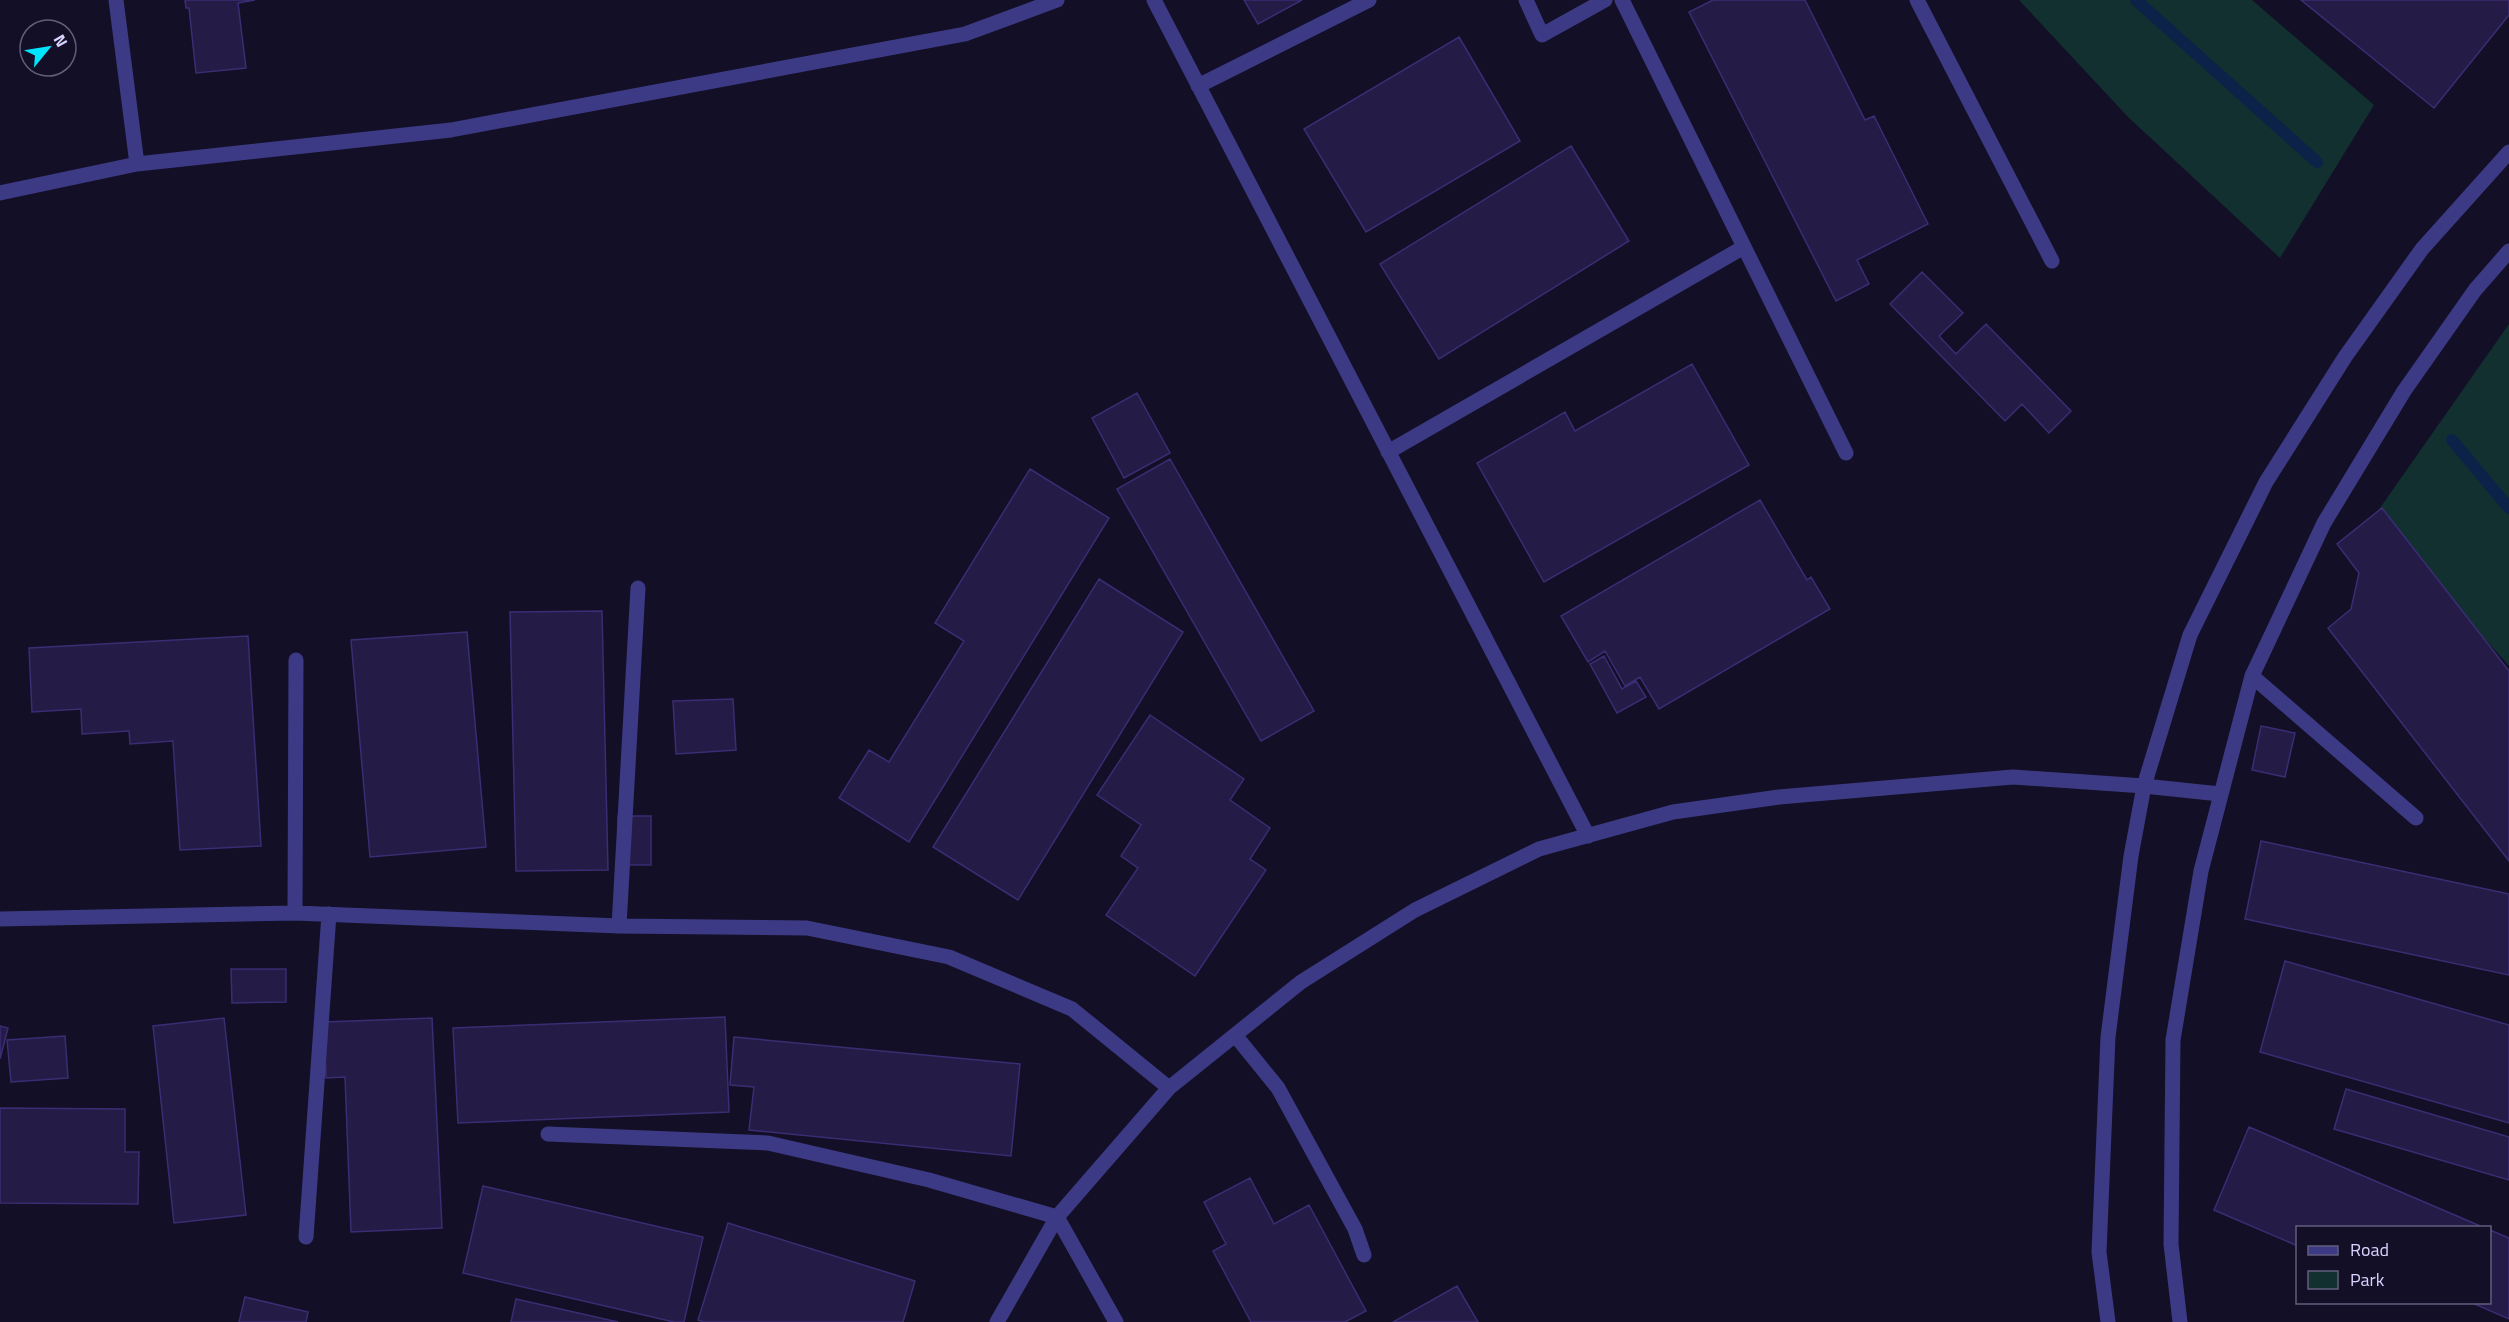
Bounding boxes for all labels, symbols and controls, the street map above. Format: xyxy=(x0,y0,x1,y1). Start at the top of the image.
north arrow xyxy=(18,18,78,78)
text: N xyxy=(48,30,74,51)
legend xyxy=(2296,1226,2491,1304)
text: Road xyxy=(2350,1236,2389,1263)
text: Park xyxy=(2350,1266,2385,1293)

